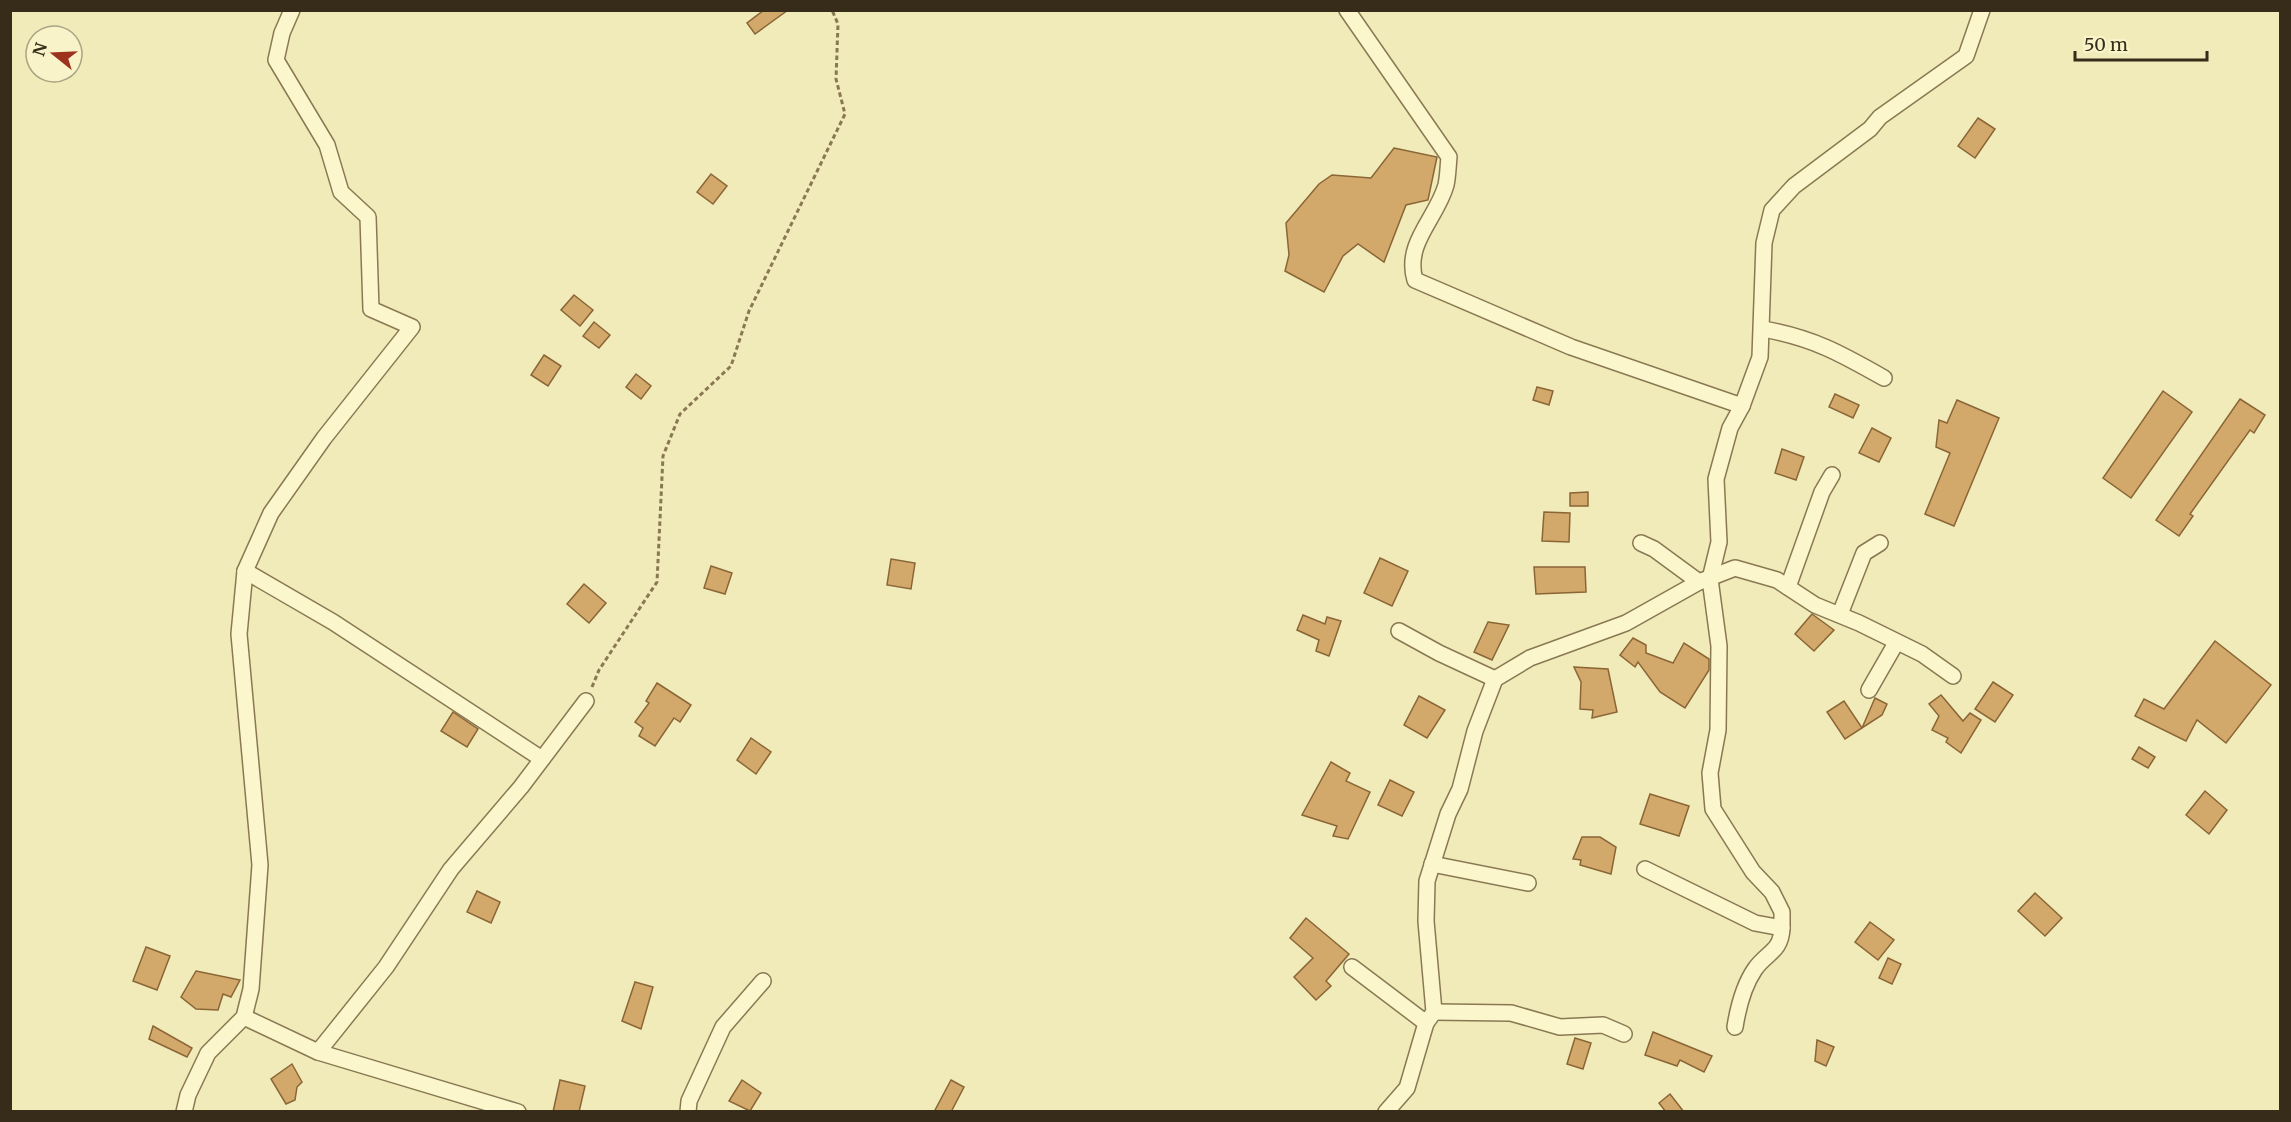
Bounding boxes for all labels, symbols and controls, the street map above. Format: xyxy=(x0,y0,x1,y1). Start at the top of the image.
north arrow xyxy=(24,24,84,84)
scale bar xyxy=(2075,24,2207,62)
text: 50 m xyxy=(2084,33,2128,56)
text: N xyxy=(28,40,51,58)

